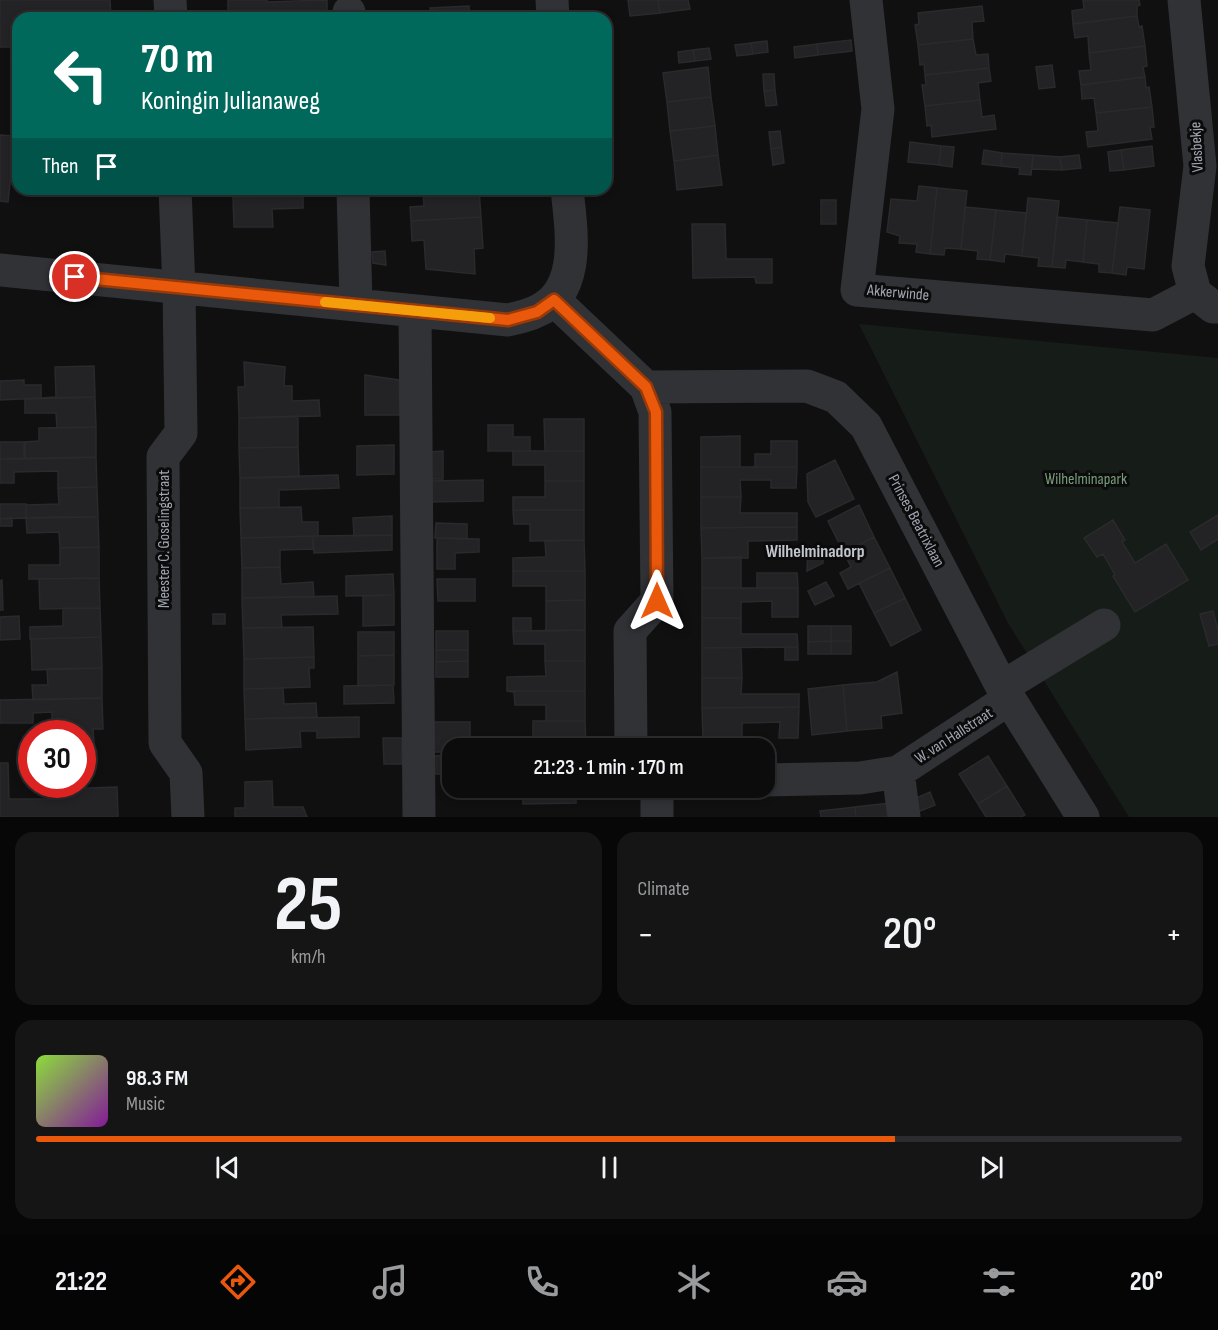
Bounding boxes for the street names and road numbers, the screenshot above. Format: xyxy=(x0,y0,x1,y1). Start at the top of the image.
street label: Vlasbekje xyxy=(1186,121,1208,173)
street label: Akkerwinde xyxy=(865,281,930,305)
street label: Meester C. Goselingstraat xyxy=(155,470,174,608)
street label: Prinses Beatrixlaan xyxy=(884,472,948,570)
street label: W. van Hallstraat xyxy=(911,704,997,768)

